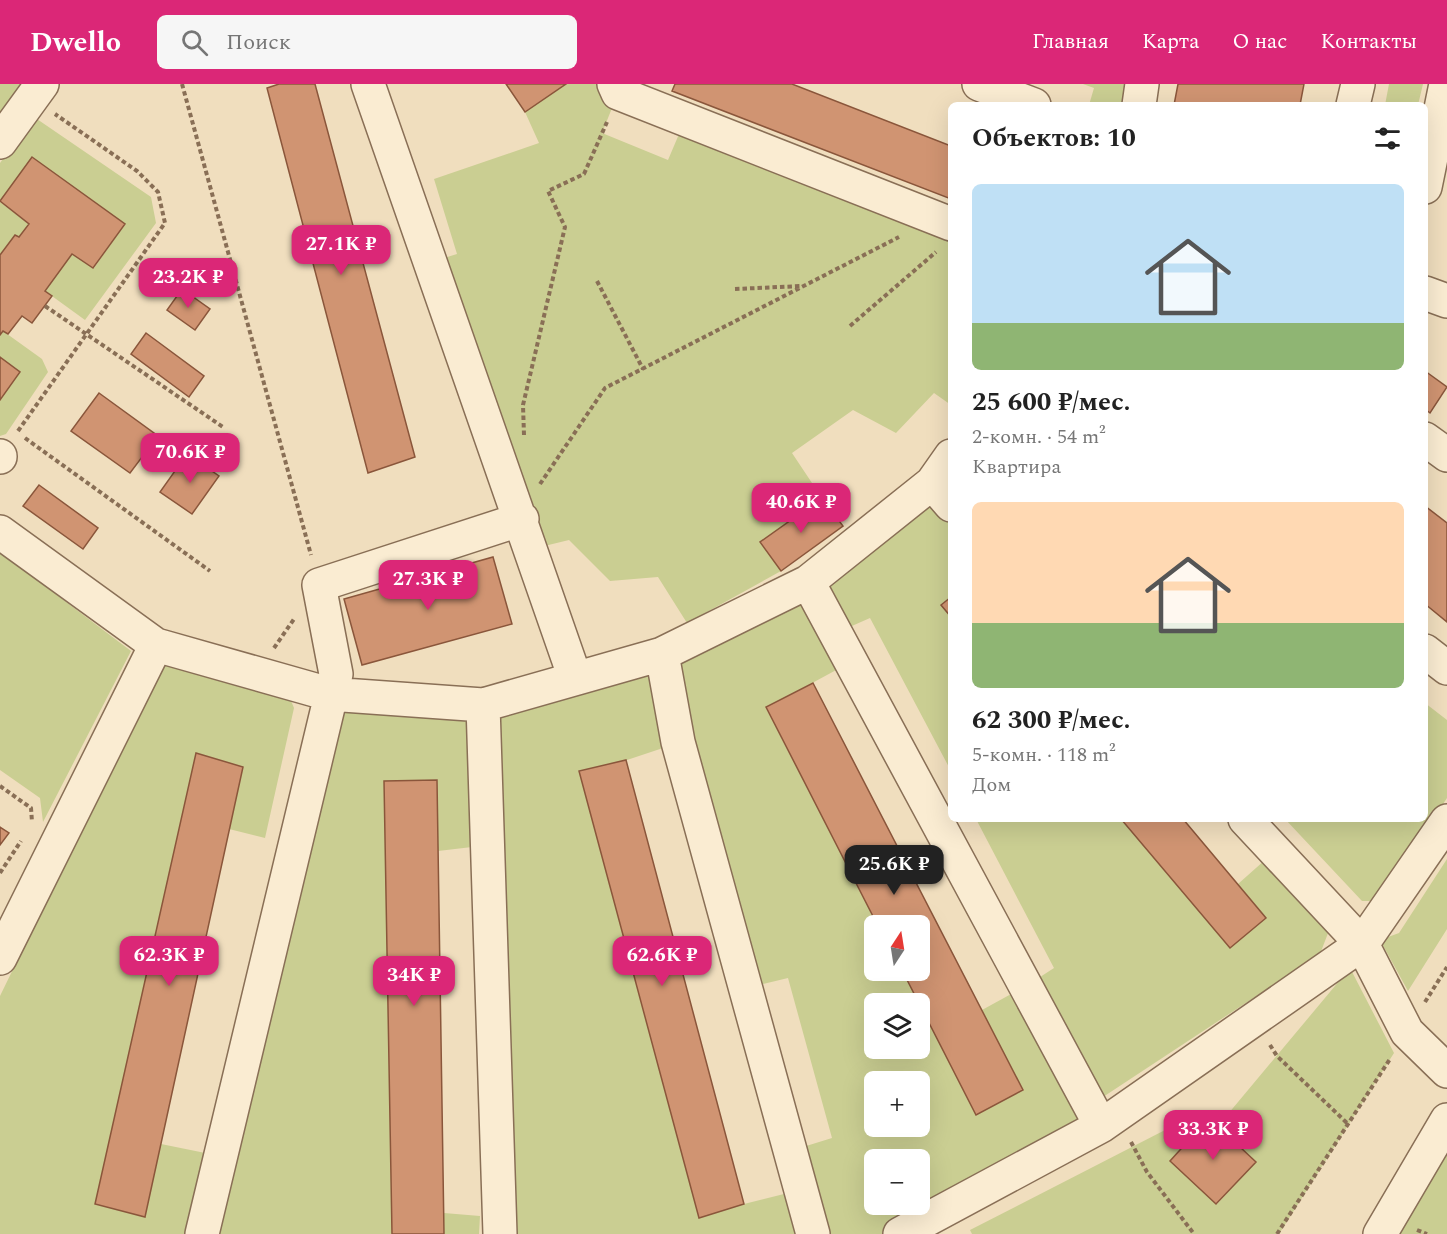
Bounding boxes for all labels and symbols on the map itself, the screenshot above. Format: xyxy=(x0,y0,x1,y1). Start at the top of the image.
pin: 27.1K ₽ xyxy=(286,225,396,276)
pin: 23.2K ₽ xyxy=(133,258,243,309)
pin: 70.6K ₽ xyxy=(135,433,245,484)
pin: 40.6K ₽ xyxy=(746,483,856,534)
pin: 27.3K ₽ xyxy=(373,560,483,611)
pin: 25.6K ₽ xyxy=(839,845,949,896)
north arrow xyxy=(864,915,930,981)
pin: 62.3K ₽ xyxy=(114,936,224,987)
pin: 62.6K ₽ xyxy=(607,936,717,987)
pin: 34K ₽ xyxy=(372,956,456,1007)
pin: 33.3K ₽ xyxy=(1158,1110,1268,1161)

